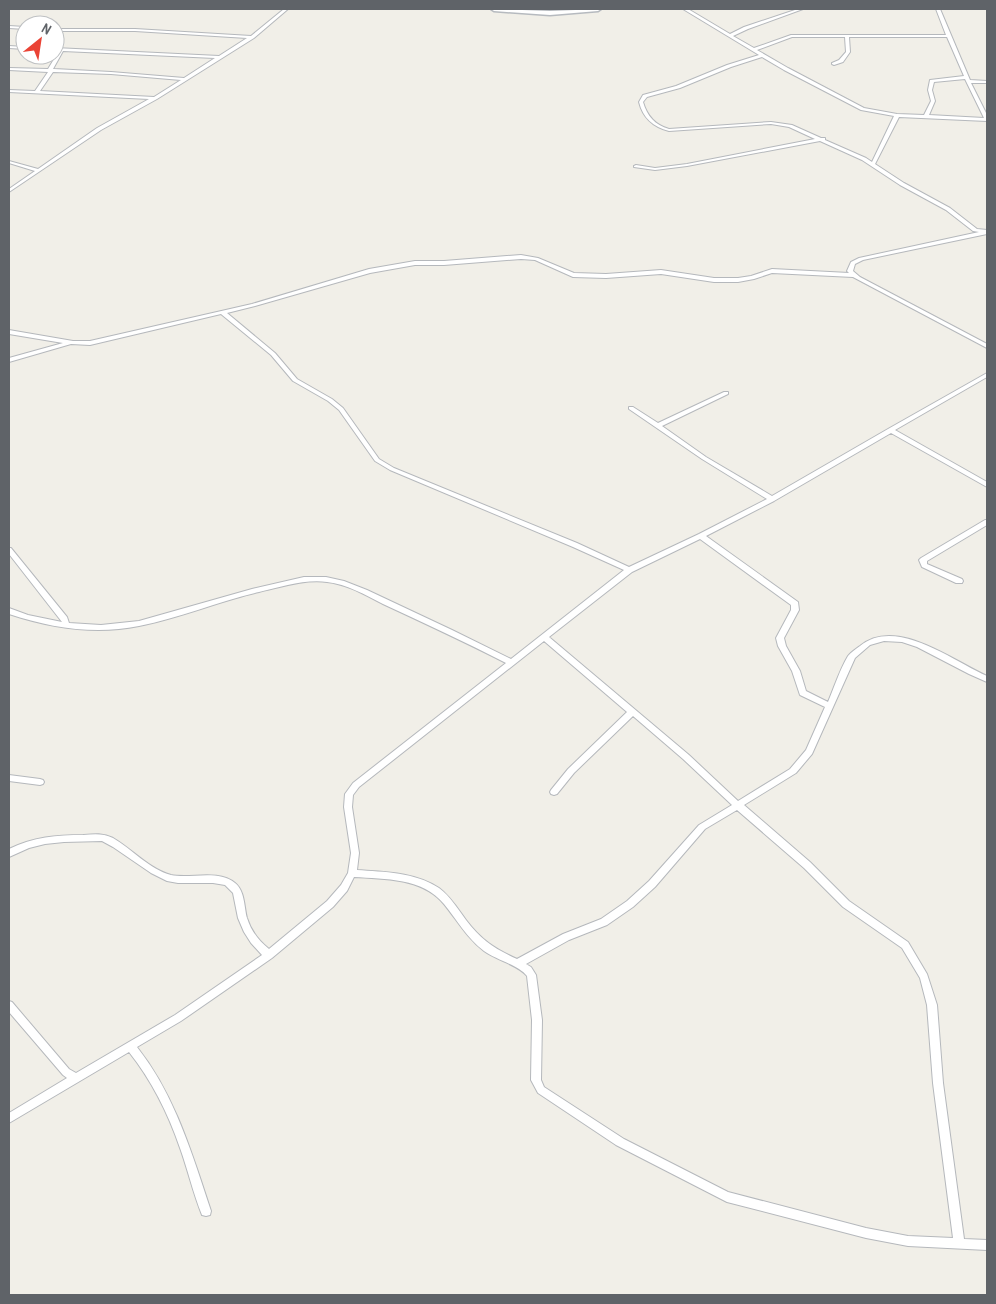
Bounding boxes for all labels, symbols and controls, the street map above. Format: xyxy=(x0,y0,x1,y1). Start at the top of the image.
north arrow xyxy=(15,15,65,65)
text: N xyxy=(38,19,55,39)

